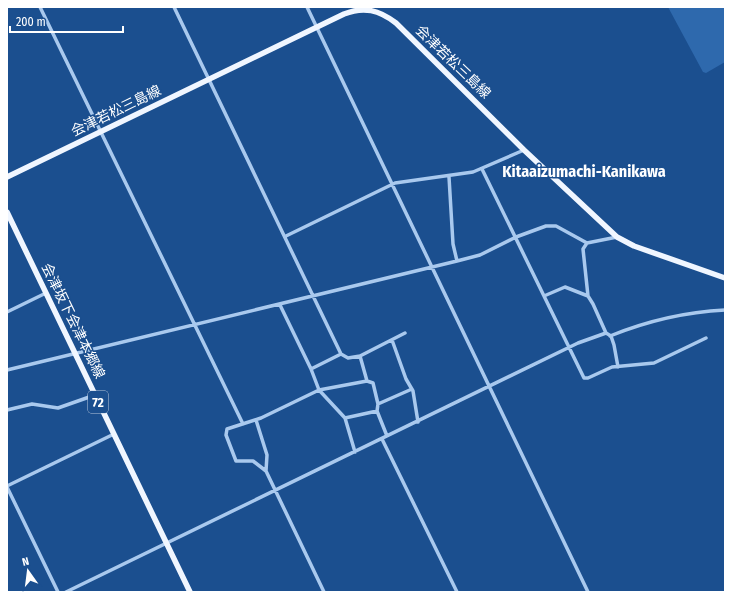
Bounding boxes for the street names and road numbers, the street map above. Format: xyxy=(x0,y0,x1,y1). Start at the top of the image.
street label: 会津若松三島線 xyxy=(412,22,494,102)
street label: 会津若松三島線 xyxy=(68,82,164,140)
street label: 会津坂下会津本郷線 xyxy=(38,261,108,381)
road number: 72 xyxy=(88,391,108,413)

